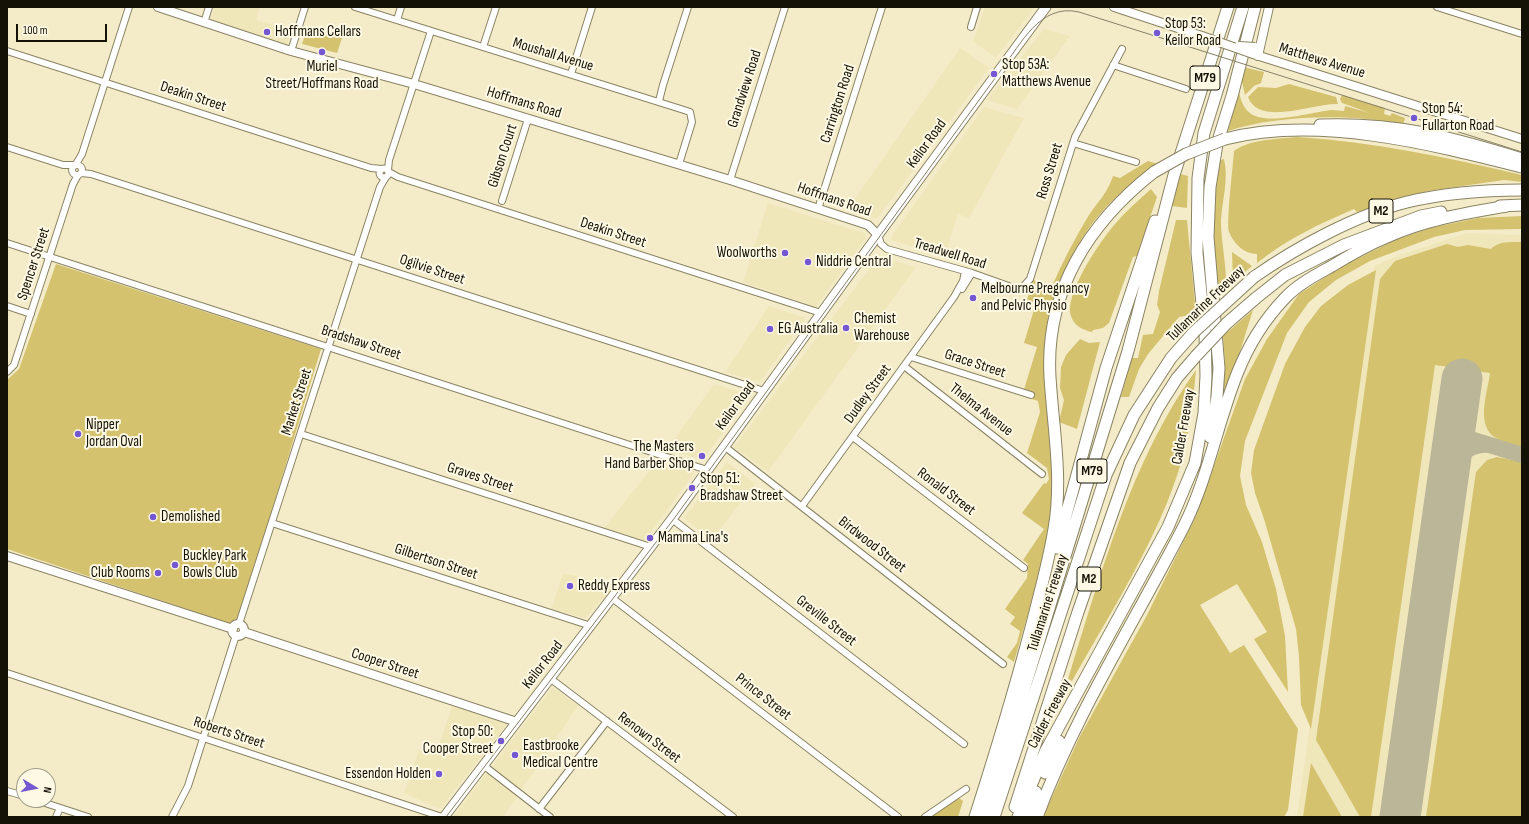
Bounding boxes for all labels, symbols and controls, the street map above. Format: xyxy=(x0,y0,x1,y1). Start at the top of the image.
place label: Stop 53: Keilor Road xyxy=(1165,15,1221,50)
scale bar xyxy=(18,16,109,42)
text: 100 m xyxy=(23,23,48,38)
place label: Hoffmans Cellars xyxy=(275,23,361,41)
marker: Hoffmans Cellars xyxy=(262,27,272,37)
marker: Stop 53: Keilor Road xyxy=(1152,28,1162,38)
street label: Moushall Avenue xyxy=(510,34,596,76)
street label: Matthews Avenue xyxy=(1277,39,1367,83)
marker: Muriel Street/Hoffmans Road xyxy=(317,47,327,57)
street label: Grandview Road xyxy=(724,48,766,130)
place label: Stop 53A: Matthews Avenue xyxy=(1002,56,1091,91)
place label: Muriel Street/Hoffmans Road xyxy=(265,58,379,93)
street label: Carrington Road xyxy=(817,63,859,145)
road number: M79 xyxy=(1190,66,1220,90)
marker: Stop 53A: Matthews Avenue xyxy=(989,69,999,79)
street label: Deakin Street xyxy=(158,78,228,116)
street label: Hoffmans Road xyxy=(485,83,563,123)
place label: Stop 54: Fullarton Road xyxy=(1422,100,1494,135)
marker: Stop 54: Fullarton Road xyxy=(1409,113,1419,123)
street label: Keilor Road xyxy=(903,116,951,172)
street label: Gibson Court xyxy=(484,122,522,190)
street label: Ross Street xyxy=(1033,141,1067,201)
street label: Hoffmans Road xyxy=(795,179,873,221)
road number: M2 xyxy=(1369,199,1393,223)
street label: Deakin Street xyxy=(578,214,648,252)
street label: Spencer Street xyxy=(14,225,54,303)
street label: Treadwell Road xyxy=(912,235,988,273)
place label: Woolworths xyxy=(717,244,777,262)
marker: Woolworths xyxy=(780,248,790,258)
street label: Ogilvie Street xyxy=(397,251,467,289)
place label: Niddrie Central xyxy=(816,253,891,271)
marker: Niddrie Central xyxy=(803,257,813,267)
street label: Tullamarine Freeway xyxy=(1163,262,1249,346)
place label: Melbourne Pregnancy and Pelvic Physio xyxy=(981,280,1089,315)
marker: Melbourne Pregnancy and Pelvic Physio xyxy=(968,293,978,303)
place label: Chemist Warehouse xyxy=(854,310,910,345)
place label: EG Australia xyxy=(778,320,838,338)
street label: Bradshaw Street xyxy=(319,322,403,364)
marker: Chemist Warehouse xyxy=(841,323,851,333)
marker: EG Australia xyxy=(765,324,775,334)
street label: Grace Street xyxy=(942,346,1008,382)
street label: Dudley Street xyxy=(841,361,895,427)
street label: Market Street xyxy=(278,366,316,438)
street label: Keilor Road xyxy=(712,378,760,434)
street label: Thelma Avenue xyxy=(946,380,1016,440)
street label: Calder Freeway xyxy=(1169,388,1199,466)
place label: Nipper Jordan Oval xyxy=(86,416,142,451)
marker: Nipper Jordan Oval xyxy=(73,429,83,439)
place label: The Masters Hand Barber Shop xyxy=(605,438,694,473)
marker: The Masters Hand Barber Shop xyxy=(697,451,707,461)
street label: Graves Street xyxy=(445,459,515,497)
road number: M79 xyxy=(1077,459,1107,483)
street label: Ronald Street xyxy=(913,464,979,520)
place label: Stop 51: Bradshaw Street xyxy=(700,470,783,505)
marker: Stop 51: Bradshaw Street xyxy=(687,483,697,493)
place label: Demolished xyxy=(161,508,220,526)
marker: Demolished xyxy=(148,512,158,522)
street label: Birdwood Street xyxy=(835,513,909,577)
place label: Mamma Lina's xyxy=(658,529,728,547)
marker: Mamma Lina's xyxy=(645,533,655,543)
street label: Gilbertson Street xyxy=(392,540,480,584)
place label: Buckley Park Bowls Club xyxy=(183,547,247,582)
street label: Tullamarine Freeway xyxy=(1024,552,1072,654)
marker: Buckley Park Bowls Club xyxy=(170,560,180,570)
place label: Club Rooms xyxy=(91,564,150,582)
road number: M2 xyxy=(1077,567,1101,591)
marker: Club Rooms xyxy=(153,568,163,578)
place label: Reddy Express xyxy=(578,577,650,595)
marker: Reddy Express xyxy=(565,581,575,591)
street label: Greville Street xyxy=(792,592,860,650)
street label: Keilor Road xyxy=(519,637,567,693)
street label: Cooper Street xyxy=(349,645,421,683)
street label: Prince Street xyxy=(732,670,794,724)
street label: Calder Freeway xyxy=(1024,676,1076,752)
street label: Renown Street xyxy=(614,708,684,768)
street label: Roberts Street xyxy=(191,713,267,753)
place label: Stop 50: Cooper Street xyxy=(423,723,493,758)
marker: Stop 50: Cooper Street xyxy=(496,736,506,746)
place label: Eastbrooke Medical Centre xyxy=(523,737,598,772)
marker: Eastbrooke Medical Centre xyxy=(510,750,520,760)
place label: Essendon Holden xyxy=(345,765,431,783)
north arrow xyxy=(16,768,56,808)
marker: Essendon Holden xyxy=(434,769,444,779)
text: N xyxy=(40,786,54,794)

